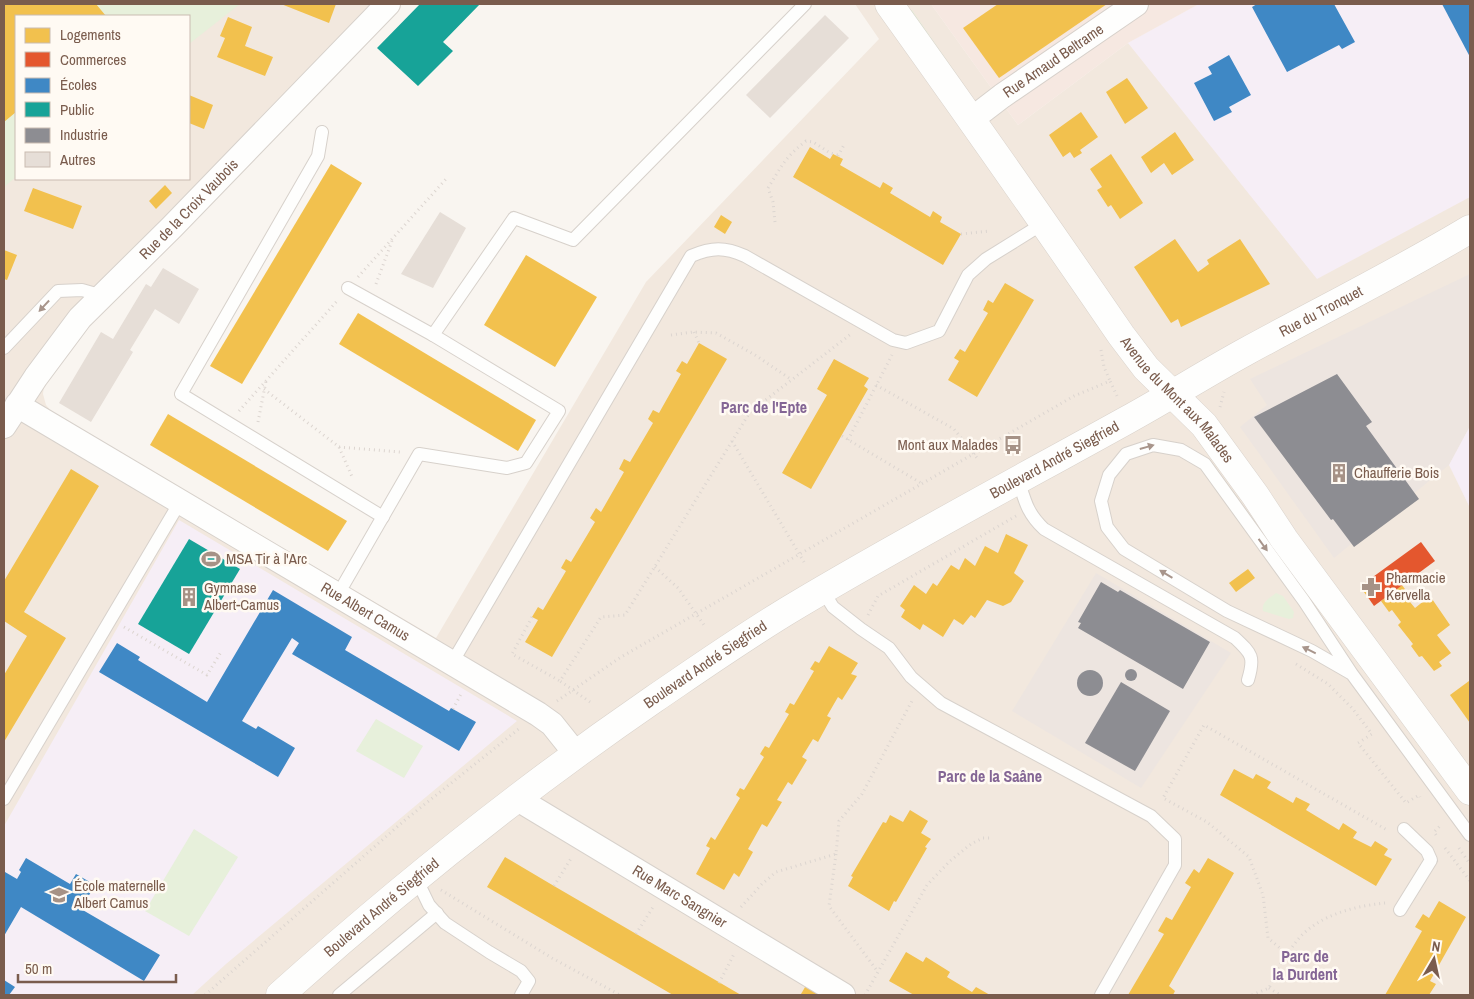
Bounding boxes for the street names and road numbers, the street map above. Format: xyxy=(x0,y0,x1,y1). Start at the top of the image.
street label: Rue Arnaud Beltrame xyxy=(999,18,1108,102)
street label: Rue de la Croix Vaubois xyxy=(134,154,243,264)
street label: Rue du Tronquet xyxy=(1275,280,1367,342)
street label: Avenue du Mont aux Malades xyxy=(1115,331,1239,467)
street label: Boulevard André Siegfried xyxy=(986,415,1123,503)
street label: Rue Albert Camus xyxy=(317,577,414,646)
street label: Boulevard André Siegfried xyxy=(639,615,771,713)
street label: Boulevard André Siegfried xyxy=(319,853,443,962)
street label: Rue Marc Sangnier xyxy=(629,860,731,933)

